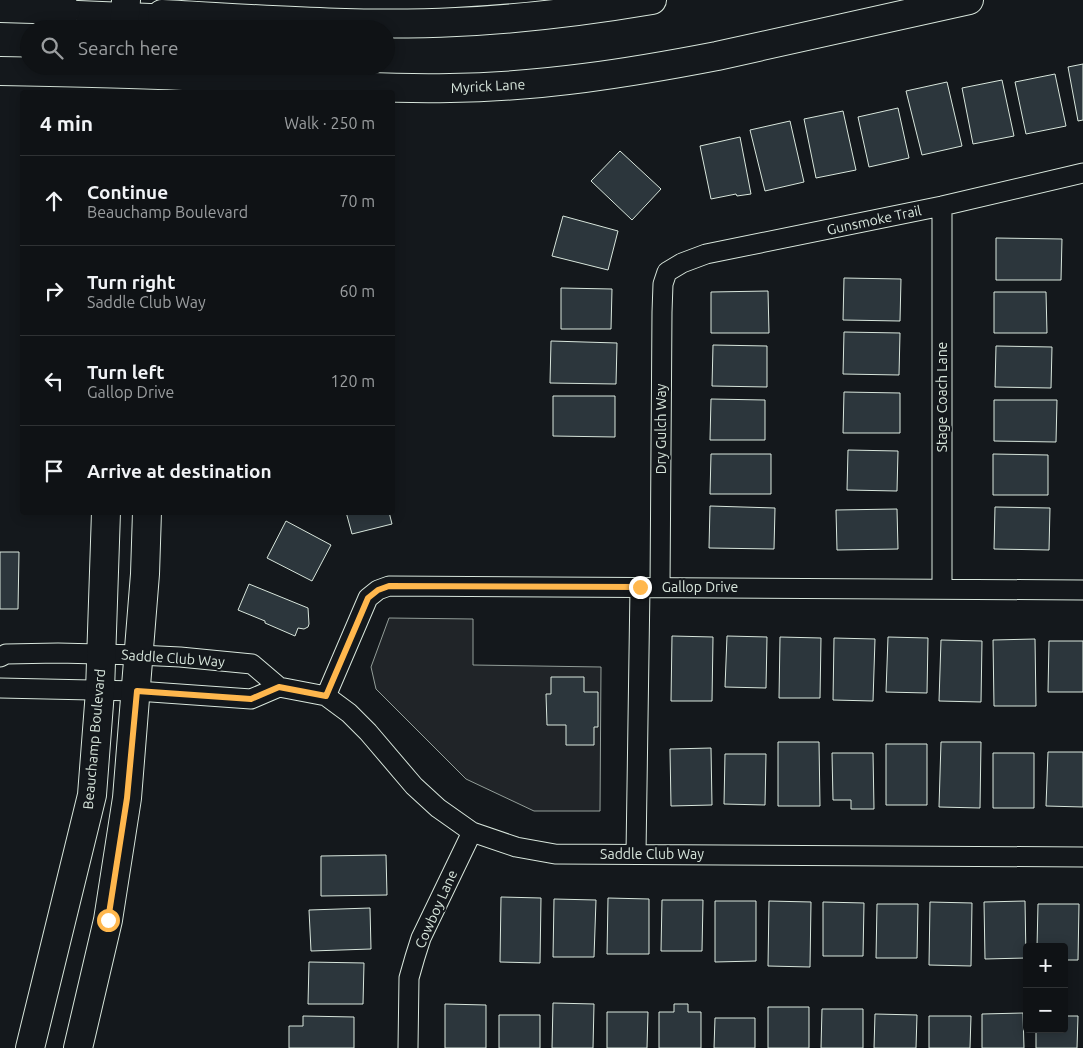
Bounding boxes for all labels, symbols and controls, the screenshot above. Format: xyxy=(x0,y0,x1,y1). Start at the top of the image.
search box xyxy=(20,20,395,75)
icon: search xyxy=(38,34,66,62)
text: Search here xyxy=(78,37,178,59)
street label: Myrick Lane xyxy=(450,76,526,96)
text: 4 min xyxy=(40,111,93,135)
text: Walk · 250 m xyxy=(284,114,375,132)
text: Continue xyxy=(87,181,168,203)
icon: ahead xyxy=(40,187,68,215)
text: 70 m xyxy=(339,192,375,210)
street label: Gunsmoke Trail xyxy=(825,202,923,238)
text: Beauchamp Boulevard xyxy=(87,203,248,221)
text: Turn right xyxy=(87,271,175,293)
icon: right xyxy=(40,277,68,305)
text: 60 m xyxy=(339,282,375,300)
text: Saddle Club Way xyxy=(87,293,206,311)
street label: Stage Coach Lane xyxy=(934,342,950,452)
text: Turn left xyxy=(87,361,165,383)
icon: left xyxy=(40,367,68,395)
text: 120 m xyxy=(330,372,375,390)
text: Gallop Drive xyxy=(87,383,174,401)
street label: Dry Gulch Way xyxy=(653,383,669,474)
icon: arrive xyxy=(40,457,68,485)
text: Arrive at destination xyxy=(87,460,272,482)
route end xyxy=(629,576,652,599)
street label: Gallop Drive xyxy=(662,579,738,595)
street label: Saddle Club Way xyxy=(121,646,226,670)
street label: Beauchamp Boulevard xyxy=(80,668,108,810)
street label: Saddle Club Way xyxy=(600,846,704,862)
street label: Cowboy Lane xyxy=(412,867,460,951)
route start xyxy=(97,909,120,932)
map controls xyxy=(1023,943,1068,1033)
button: + xyxy=(1023,943,1068,988)
button: − xyxy=(1023,988,1068,1033)

